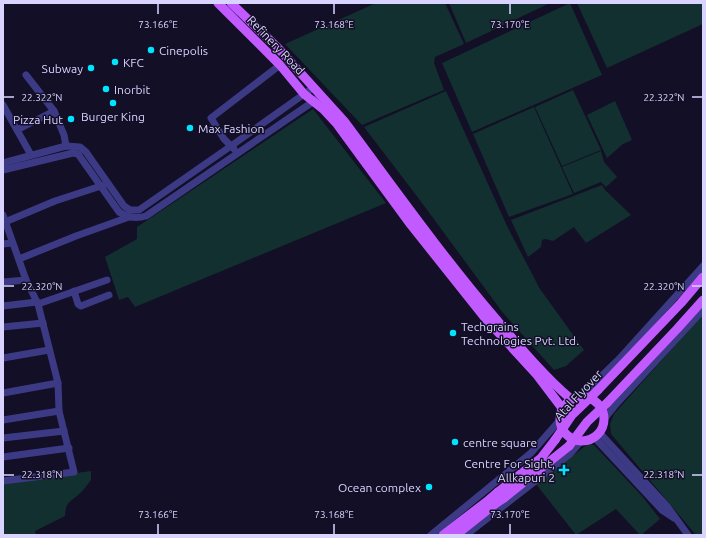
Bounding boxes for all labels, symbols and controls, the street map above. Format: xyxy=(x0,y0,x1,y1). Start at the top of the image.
street label: Refinery Road xyxy=(245,13,307,77)
text: 73.166°E xyxy=(138,19,178,30)
text: 73.168°E xyxy=(314,19,354,30)
text: 73.170°E xyxy=(490,19,530,30)
place label: Cinepolis xyxy=(159,44,208,57)
marker: Cinepolis xyxy=(146,45,156,55)
place label: KFC xyxy=(123,56,145,69)
marker: KFC xyxy=(110,57,120,67)
place label: Subway xyxy=(42,62,83,75)
marker: Subway xyxy=(86,63,96,73)
place label: Inorbit xyxy=(114,83,150,96)
marker: Inorbit xyxy=(101,84,111,94)
text: 22.322°N xyxy=(21,92,63,103)
text: 22.322°N xyxy=(643,92,685,103)
marker: Burger King xyxy=(108,98,118,108)
place label: Burger King xyxy=(81,110,145,123)
place label: Pizza Hut xyxy=(13,113,63,126)
marker: Pizza Hut xyxy=(66,114,76,124)
place label: Max Fashion xyxy=(198,122,264,135)
marker: Max Fashion xyxy=(185,123,195,133)
text: 22.320°N xyxy=(21,281,63,292)
text: 22.320°N xyxy=(643,281,685,292)
place label: Techgrains Technologies Pvt. Ltd. xyxy=(461,320,579,347)
marker: Techgrains Technologies Pvt. Ltd. xyxy=(448,328,458,338)
street label: Atal Flyover xyxy=(552,367,605,423)
place label: centre square xyxy=(463,436,537,449)
marker: centre square xyxy=(450,437,460,447)
place label: Centre For Sight, Allkapuri 2 xyxy=(464,457,555,484)
marker: Centre For Sight, Allkapuri 2 xyxy=(558,464,570,476)
text: 22.318°N xyxy=(21,469,63,480)
text: 22.318°N xyxy=(643,469,685,480)
place label: Ocean complex xyxy=(338,481,421,494)
marker: Ocean complex xyxy=(424,482,434,492)
text: 73.166°E xyxy=(138,509,178,520)
text: 73.168°E xyxy=(314,509,354,520)
text: 73.170°E xyxy=(490,509,530,520)

